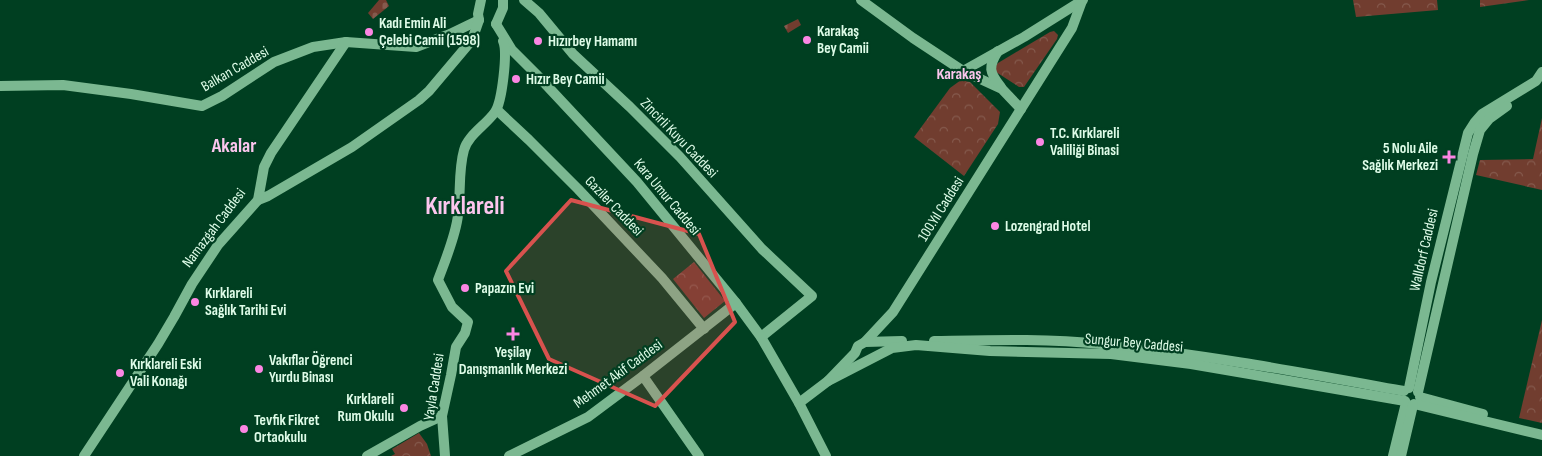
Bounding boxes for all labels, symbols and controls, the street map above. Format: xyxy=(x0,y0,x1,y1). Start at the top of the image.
place label: Kadı Emin Ali Çelebi Camii (1598) xyxy=(379,14,480,50)
place label: Karakaş Bey Camii xyxy=(817,22,869,58)
marker: Kadı Emin Ali Çelebi Camii (1598) xyxy=(363,26,375,38)
place label: Hızırbey Hamamı xyxy=(548,32,637,51)
marker: Karakaş Bey Camii xyxy=(801,34,813,46)
marker: Hızırbey Hamamı xyxy=(532,35,544,47)
street label: Balkan Caddesi xyxy=(198,42,272,96)
district label: Karakaş xyxy=(937,65,981,84)
place label: Hızır Bey Camii xyxy=(526,70,605,89)
marker: Hızır Bey Camii xyxy=(510,73,522,85)
street label: Zincirli Kuyu Caddesi xyxy=(636,94,722,182)
place label: T.C. Kırklareli Valiliği Binasi xyxy=(1050,124,1119,160)
district label: Akalar xyxy=(211,134,256,158)
marker: T.C. Kırklareli Valiliği Binasi xyxy=(1034,136,1046,148)
place label: 5 Nolu Aile Sağlık Merkezi xyxy=(1362,139,1438,175)
marker: 5 Nolu Aile Sağlık Merkezi xyxy=(1442,150,1456,164)
street label: Kara Umur Caddesi xyxy=(629,155,705,239)
street label: Gaziler Caddesi xyxy=(581,172,648,240)
street label: 100.Yıl Caddesi xyxy=(914,173,968,245)
street label: Namazgah Caddesi xyxy=(178,185,250,271)
district label: Kırklareli xyxy=(425,191,505,222)
street label: Walldorf Caddesi xyxy=(1405,207,1443,293)
place label: Lozengrad Hotel xyxy=(1005,217,1090,236)
marker: Lozengrad Hotel xyxy=(989,220,1001,232)
place label: Papazın Evi xyxy=(475,279,534,298)
marker: Papazın Evi xyxy=(459,282,471,294)
place label: Kırklareli Sağlık Tarihi Evi xyxy=(205,284,286,320)
marker: Kırklareli Sağlık Tarihi Evi xyxy=(189,296,201,308)
marker: Yeşilay Danışmanlık Merkezi xyxy=(506,327,520,341)
street label: Sungur Bey Caddesi xyxy=(1084,329,1184,357)
street label: Mehmet Akif Caddesi xyxy=(570,335,666,413)
place label: Yeşilay Danışmanlık Merkezi xyxy=(459,343,567,379)
place label: Vakıflar Öğrenci Yurdu Binası xyxy=(269,351,353,387)
street label: Yayla Caddesi xyxy=(419,352,449,422)
place label: Kırklareli Eski Vali Konağı xyxy=(130,355,202,391)
marker: Vakıflar Öğrenci Yurdu Binası xyxy=(253,363,265,375)
marker: Kırklareli Eski Vali Konağı xyxy=(114,367,126,379)
place label: Kırklareli Rum Okulu xyxy=(338,390,394,426)
marker: Kırklareli Rum Okulu xyxy=(398,402,410,414)
place label: Tevfik Fikret Ortaokulu xyxy=(254,411,320,447)
marker: Tevfik Fikret Ortaokulu xyxy=(238,423,250,435)

